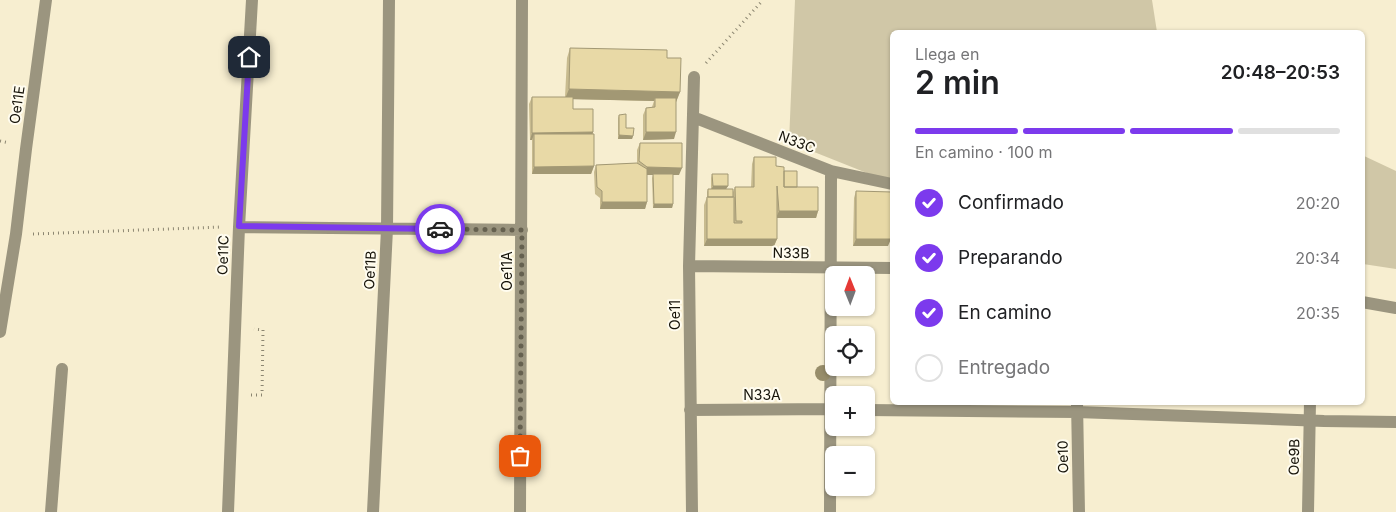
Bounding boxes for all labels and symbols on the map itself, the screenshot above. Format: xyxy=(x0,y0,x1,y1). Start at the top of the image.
pin xyxy=(228,36,270,78)
street label: Oe11E xyxy=(5,85,28,125)
street label: N33C xyxy=(776,127,818,156)
courier xyxy=(415,204,465,254)
street label: Oe11C xyxy=(213,235,232,275)
street label: N33B xyxy=(772,244,810,261)
street label: Oe11B xyxy=(360,250,379,290)
street label: Oe11A xyxy=(498,251,515,291)
north arrow xyxy=(825,266,875,316)
street label: Oe11 xyxy=(666,300,683,330)
street label: N33A xyxy=(743,386,781,403)
pin xyxy=(499,435,541,477)
street label: Oe9B xyxy=(1285,438,1302,475)
street label: Oe10 xyxy=(1054,440,1071,474)

